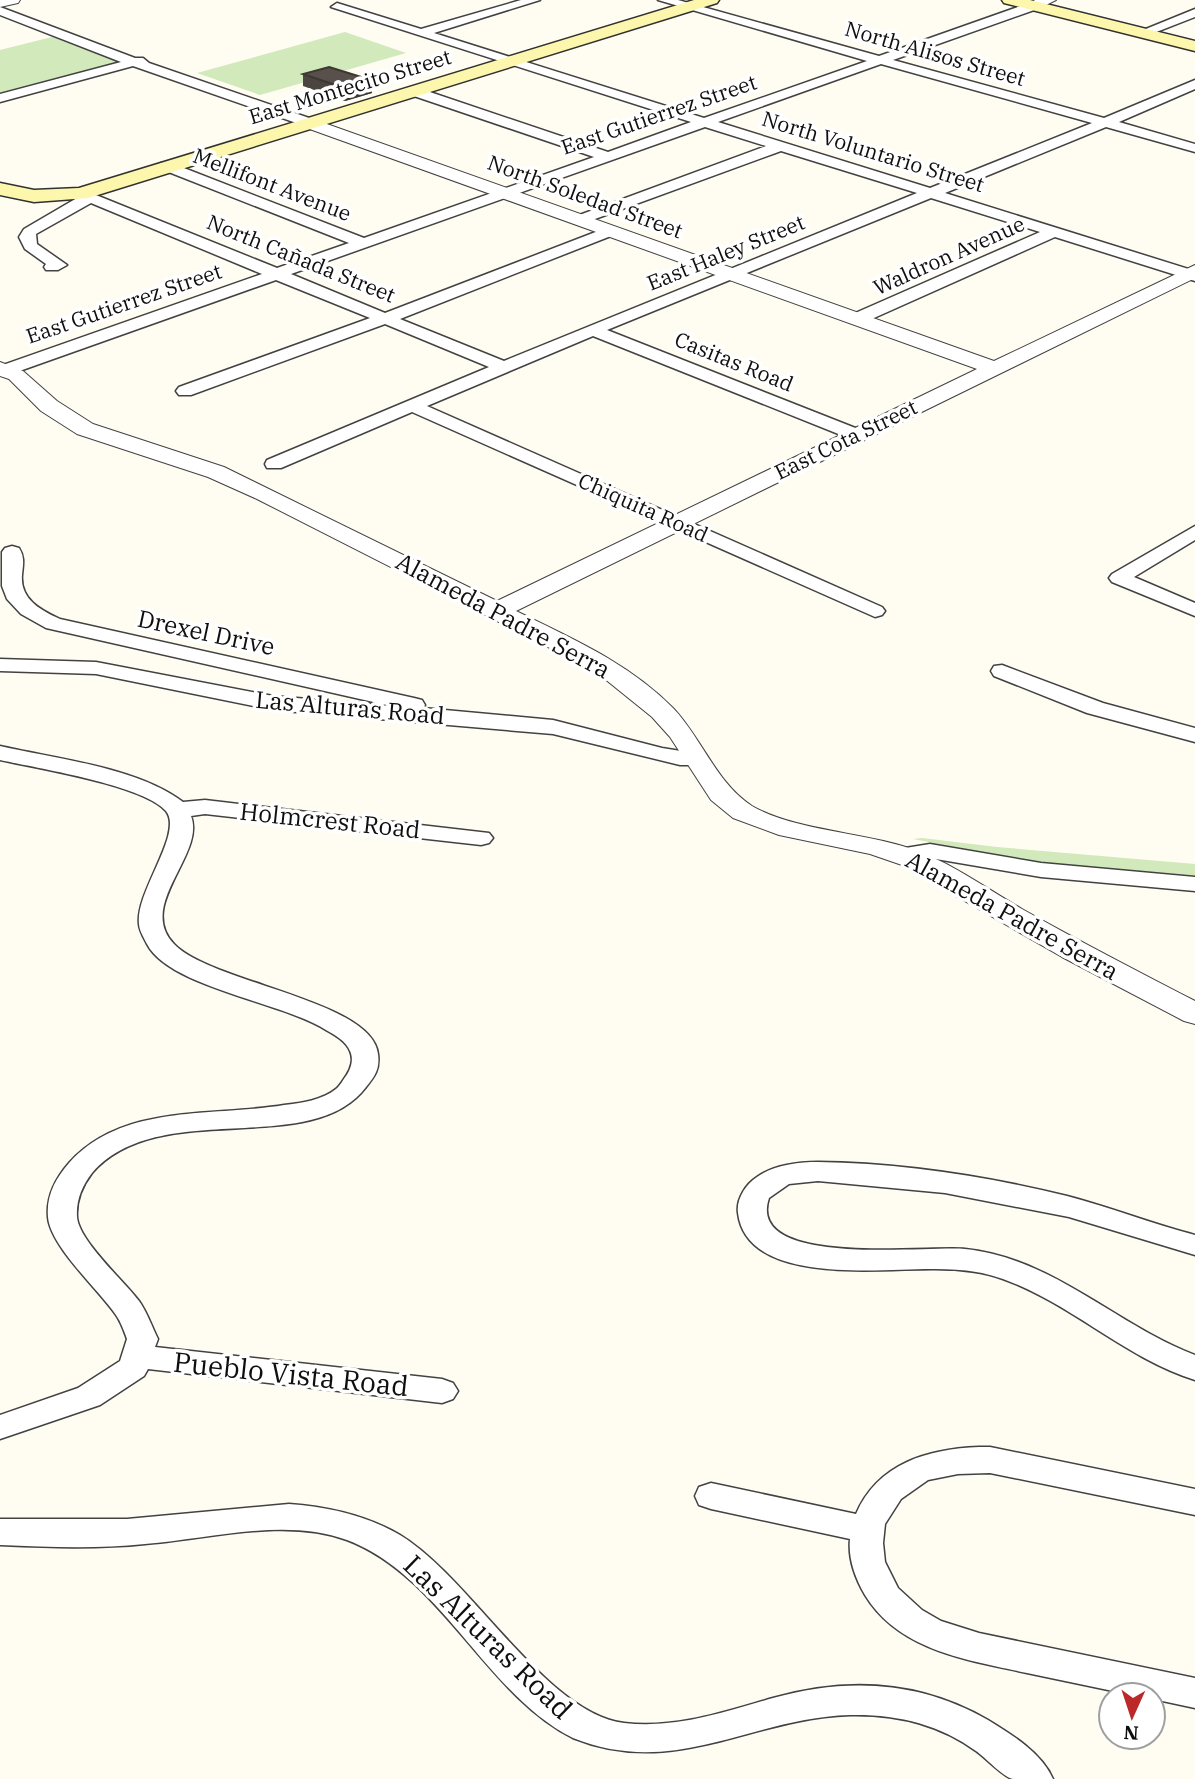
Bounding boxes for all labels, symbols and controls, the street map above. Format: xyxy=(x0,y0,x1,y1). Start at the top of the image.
street label: North Alisos Street xyxy=(842,14,1029,92)
street label: East Montecito Street xyxy=(245,42,454,130)
street label: East Gutierrez Street xyxy=(557,67,760,161)
street label: North Voluntario Street xyxy=(759,104,988,198)
street label: Mellifont Avenue xyxy=(189,141,355,227)
street label: North Soledad Street xyxy=(484,148,687,244)
street label: North Cañada Street xyxy=(203,207,400,309)
street label: East Haley Street xyxy=(643,208,809,296)
street label: Waldron Avenue xyxy=(869,209,1029,301)
street label: East Gutierrez Street xyxy=(22,256,225,350)
street label: Casitas Road xyxy=(671,325,798,398)
street label: East Cota Street xyxy=(770,392,922,486)
street label: Chiquita Road xyxy=(574,466,713,548)
street label: Alameda Padre Serra xyxy=(391,545,616,685)
street label: Drexel Drive xyxy=(135,602,278,662)
street label: Las Alturas Road xyxy=(254,683,446,731)
street label: Holmcrest Road xyxy=(238,795,422,845)
street label: Alameda Padre Serra xyxy=(900,843,1125,987)
street label: Pueblo Vista Road xyxy=(172,1343,410,1404)
street label: Las Alturas Road xyxy=(396,1546,581,1727)
north arrow xyxy=(1097,1681,1167,1751)
text: N xyxy=(1123,1721,1139,1745)

